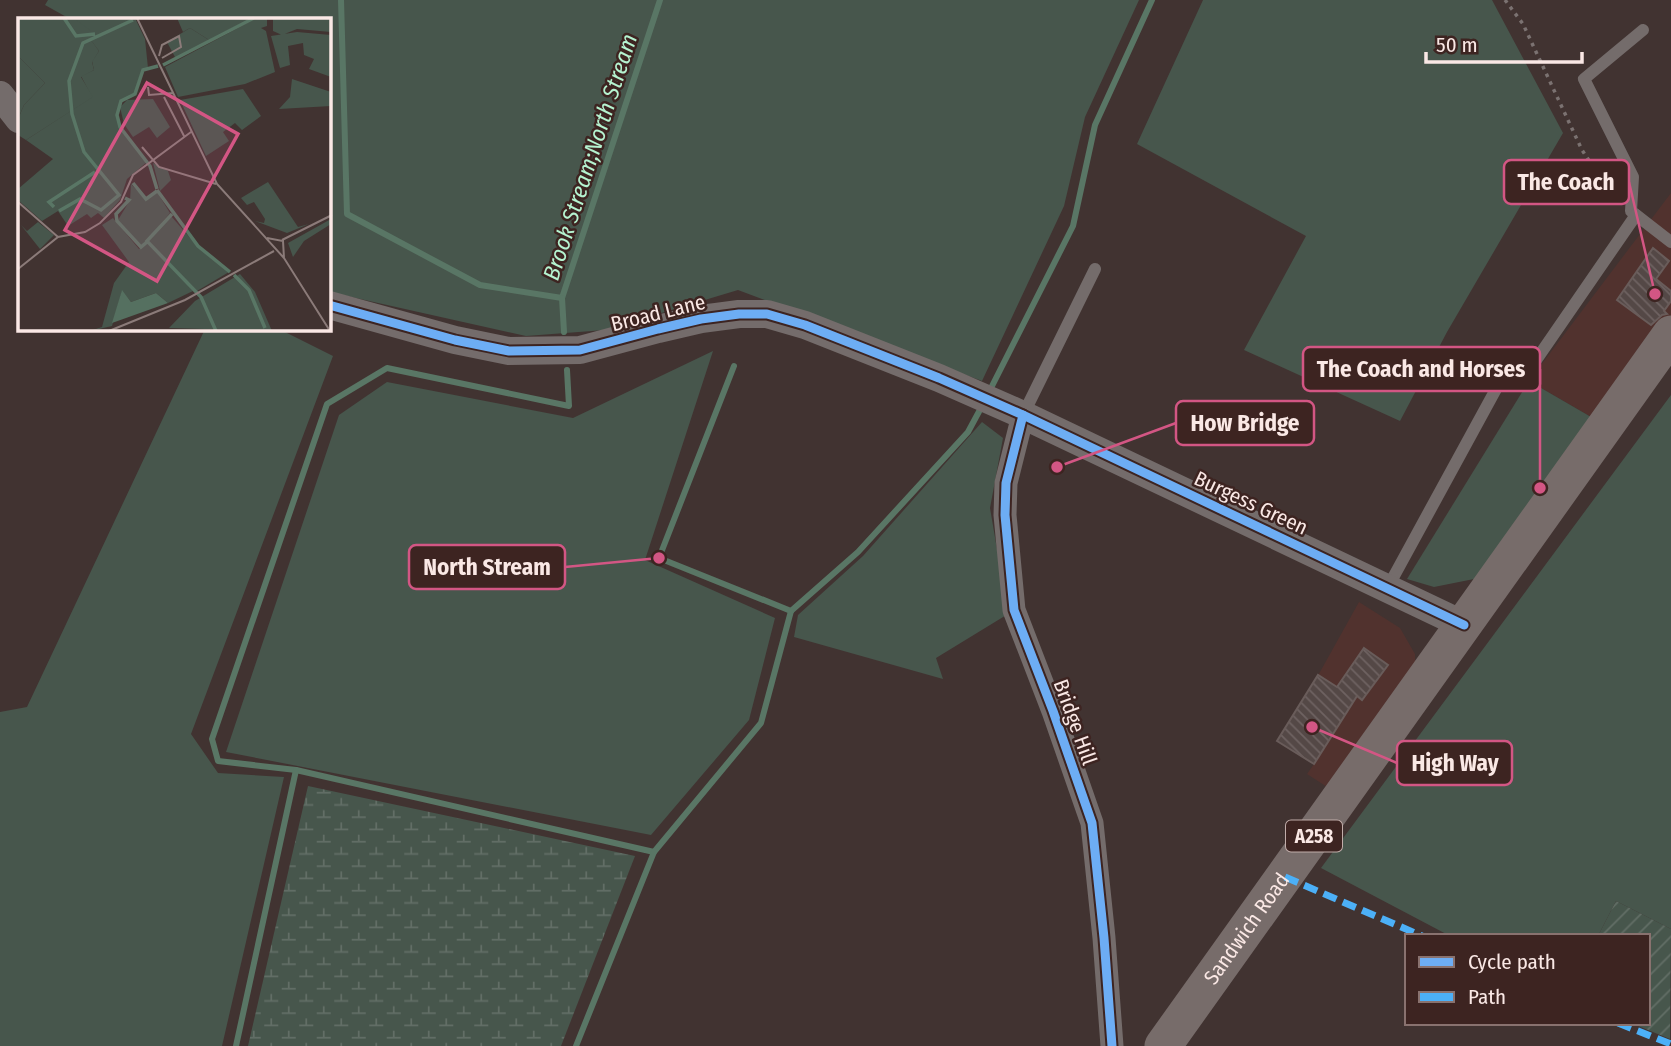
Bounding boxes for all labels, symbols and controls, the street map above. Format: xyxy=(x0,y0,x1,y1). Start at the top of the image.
inset map xyxy=(18,18,331,331)
scale bar xyxy=(1426,21,1582,65)
water label: Brook Stream;North Stream xyxy=(537,30,643,284)
text: 50 m xyxy=(1436,32,1478,58)
callout: The Coach xyxy=(1504,160,1629,204)
text: The Coach xyxy=(1518,168,1614,196)
street label: Broad Lane xyxy=(608,289,708,337)
callout: The Coach and Horses xyxy=(1303,347,1540,391)
text: The Coach and Horses xyxy=(1317,355,1525,383)
callout: How Bridge xyxy=(1176,401,1314,445)
text: How Bridge xyxy=(1190,409,1300,437)
street label: Burgess Green xyxy=(1190,465,1312,541)
callout: North Stream xyxy=(409,545,565,589)
text: North Stream xyxy=(423,553,551,581)
street label: Bridge Hill xyxy=(1048,676,1103,769)
callout: High Way xyxy=(1397,741,1512,785)
text: High Way xyxy=(1411,749,1500,777)
road number: A258 xyxy=(1286,820,1342,852)
street label: Sandwich Road xyxy=(1198,868,1295,990)
legend xyxy=(1405,934,1650,1025)
text: Cycle path xyxy=(1468,949,1556,975)
text: Path xyxy=(1468,984,1506,1010)

